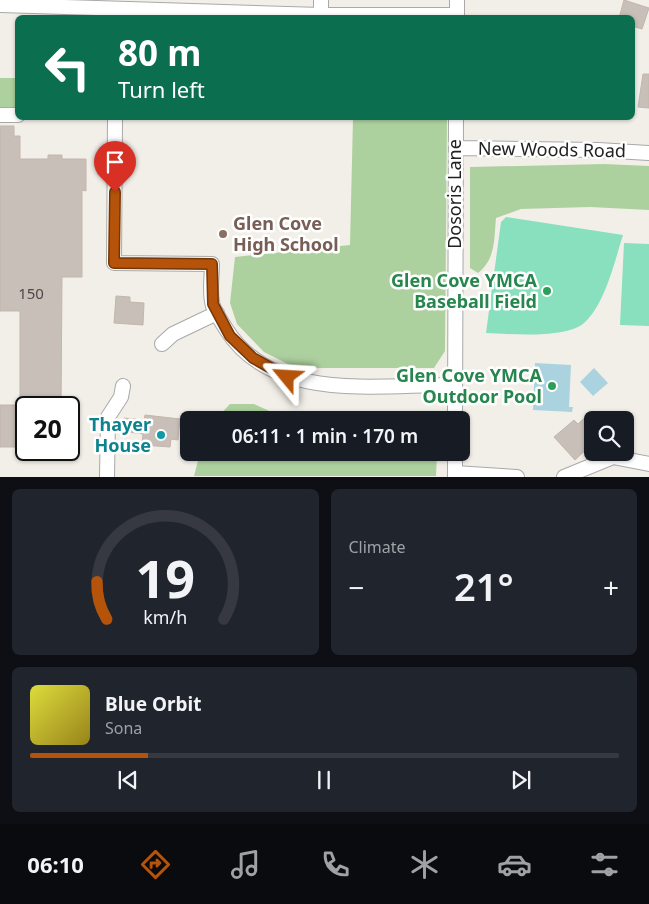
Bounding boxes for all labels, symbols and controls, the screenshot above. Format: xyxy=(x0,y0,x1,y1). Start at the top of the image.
text: 80 m xyxy=(118,29,201,76)
icon: left xyxy=(35,35,100,100)
text: Turn left xyxy=(118,74,205,104)
street label: New Woods Road xyxy=(478,136,626,162)
street label: Dosoris Lane xyxy=(442,139,466,249)
pin xyxy=(94,141,136,192)
icon: arrive xyxy=(101,148,129,176)
place label: Glen Cove High School xyxy=(233,211,339,256)
marker: Glen Cove High School xyxy=(217,228,229,240)
place label: Glen Cove YMCA Baseball Field xyxy=(391,268,538,313)
house number: 150 xyxy=(18,283,44,303)
marker: Glen Cove YMCA Baseball Field xyxy=(541,285,553,297)
position arrow xyxy=(260,350,312,402)
place label: Glen Cove YMCA Outdoor Pool xyxy=(396,363,543,408)
marker: Glen Cove YMCA Outdoor Pool xyxy=(546,380,558,392)
speed limit sign: 20 xyxy=(15,396,80,461)
map controls xyxy=(584,411,634,461)
button: search xyxy=(584,411,634,461)
place label: Thayer House xyxy=(89,412,151,457)
text: 06:11 · 1 min · 170 m xyxy=(232,423,418,449)
marker: Thayer House xyxy=(155,429,167,441)
text: Climate xyxy=(349,536,406,558)
text: 19 xyxy=(136,542,195,613)
text: 21° xyxy=(454,560,514,612)
text: − xyxy=(349,568,365,606)
text: + xyxy=(603,568,619,606)
text: km/h xyxy=(143,605,187,629)
text: Blue Orbit xyxy=(105,691,201,717)
text: Sona xyxy=(105,717,142,739)
icon: previous xyxy=(114,766,142,794)
icon: pause xyxy=(310,766,338,794)
icon: next xyxy=(507,766,535,794)
icon: directions xyxy=(138,847,173,882)
icon: music xyxy=(228,847,263,882)
icon: phone xyxy=(318,847,353,882)
icon: climate xyxy=(407,847,442,882)
icon: car xyxy=(497,847,532,882)
icon: filters xyxy=(587,847,622,882)
text: 06:10 xyxy=(27,849,84,879)

